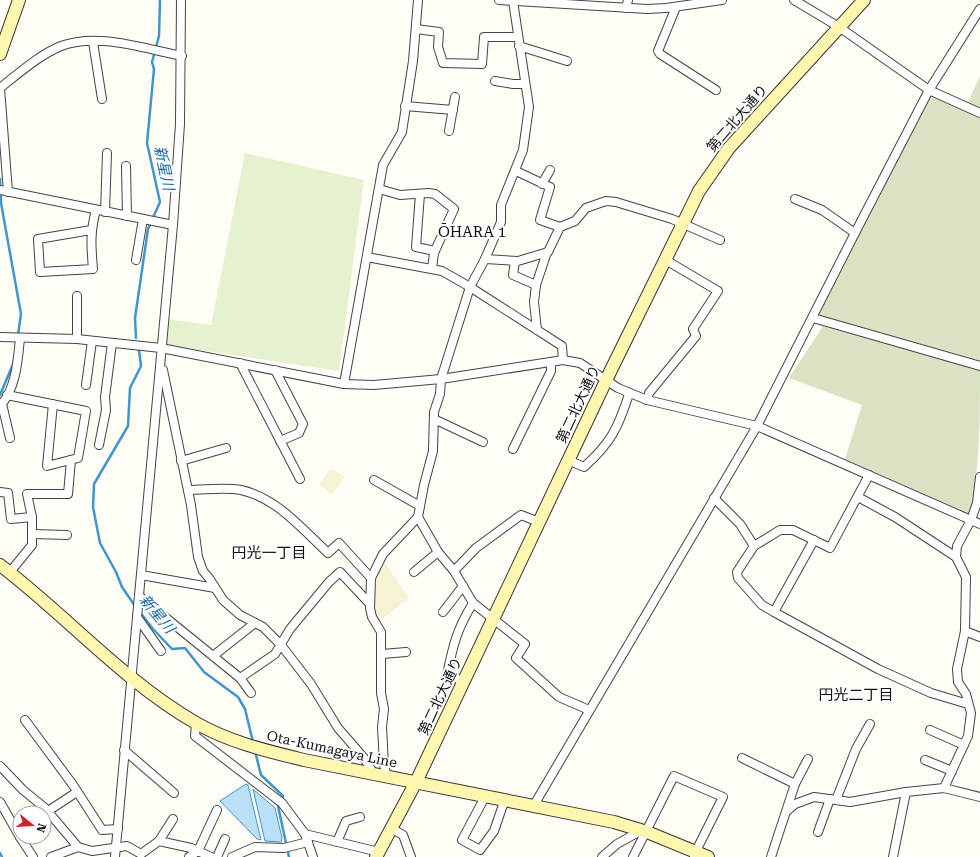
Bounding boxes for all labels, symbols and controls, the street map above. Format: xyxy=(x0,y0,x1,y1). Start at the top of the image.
street label: 第二北大通り xyxy=(703,81,771,155)
water label: 新星川 xyxy=(151,144,178,194)
district label: ŌHARA 1 xyxy=(438,223,506,241)
street label: 第二北大通り xyxy=(553,363,603,445)
district label: 円光一丁目 xyxy=(231,544,307,562)
water label: 新星川 xyxy=(136,591,180,639)
street label: 第二北大通り xyxy=(415,655,465,737)
district label: 円光二丁目 xyxy=(818,686,894,704)
street label: Ota-Kumagaya Line xyxy=(265,727,399,771)
north arrow xyxy=(12,805,52,845)
text: N xyxy=(33,822,49,834)

